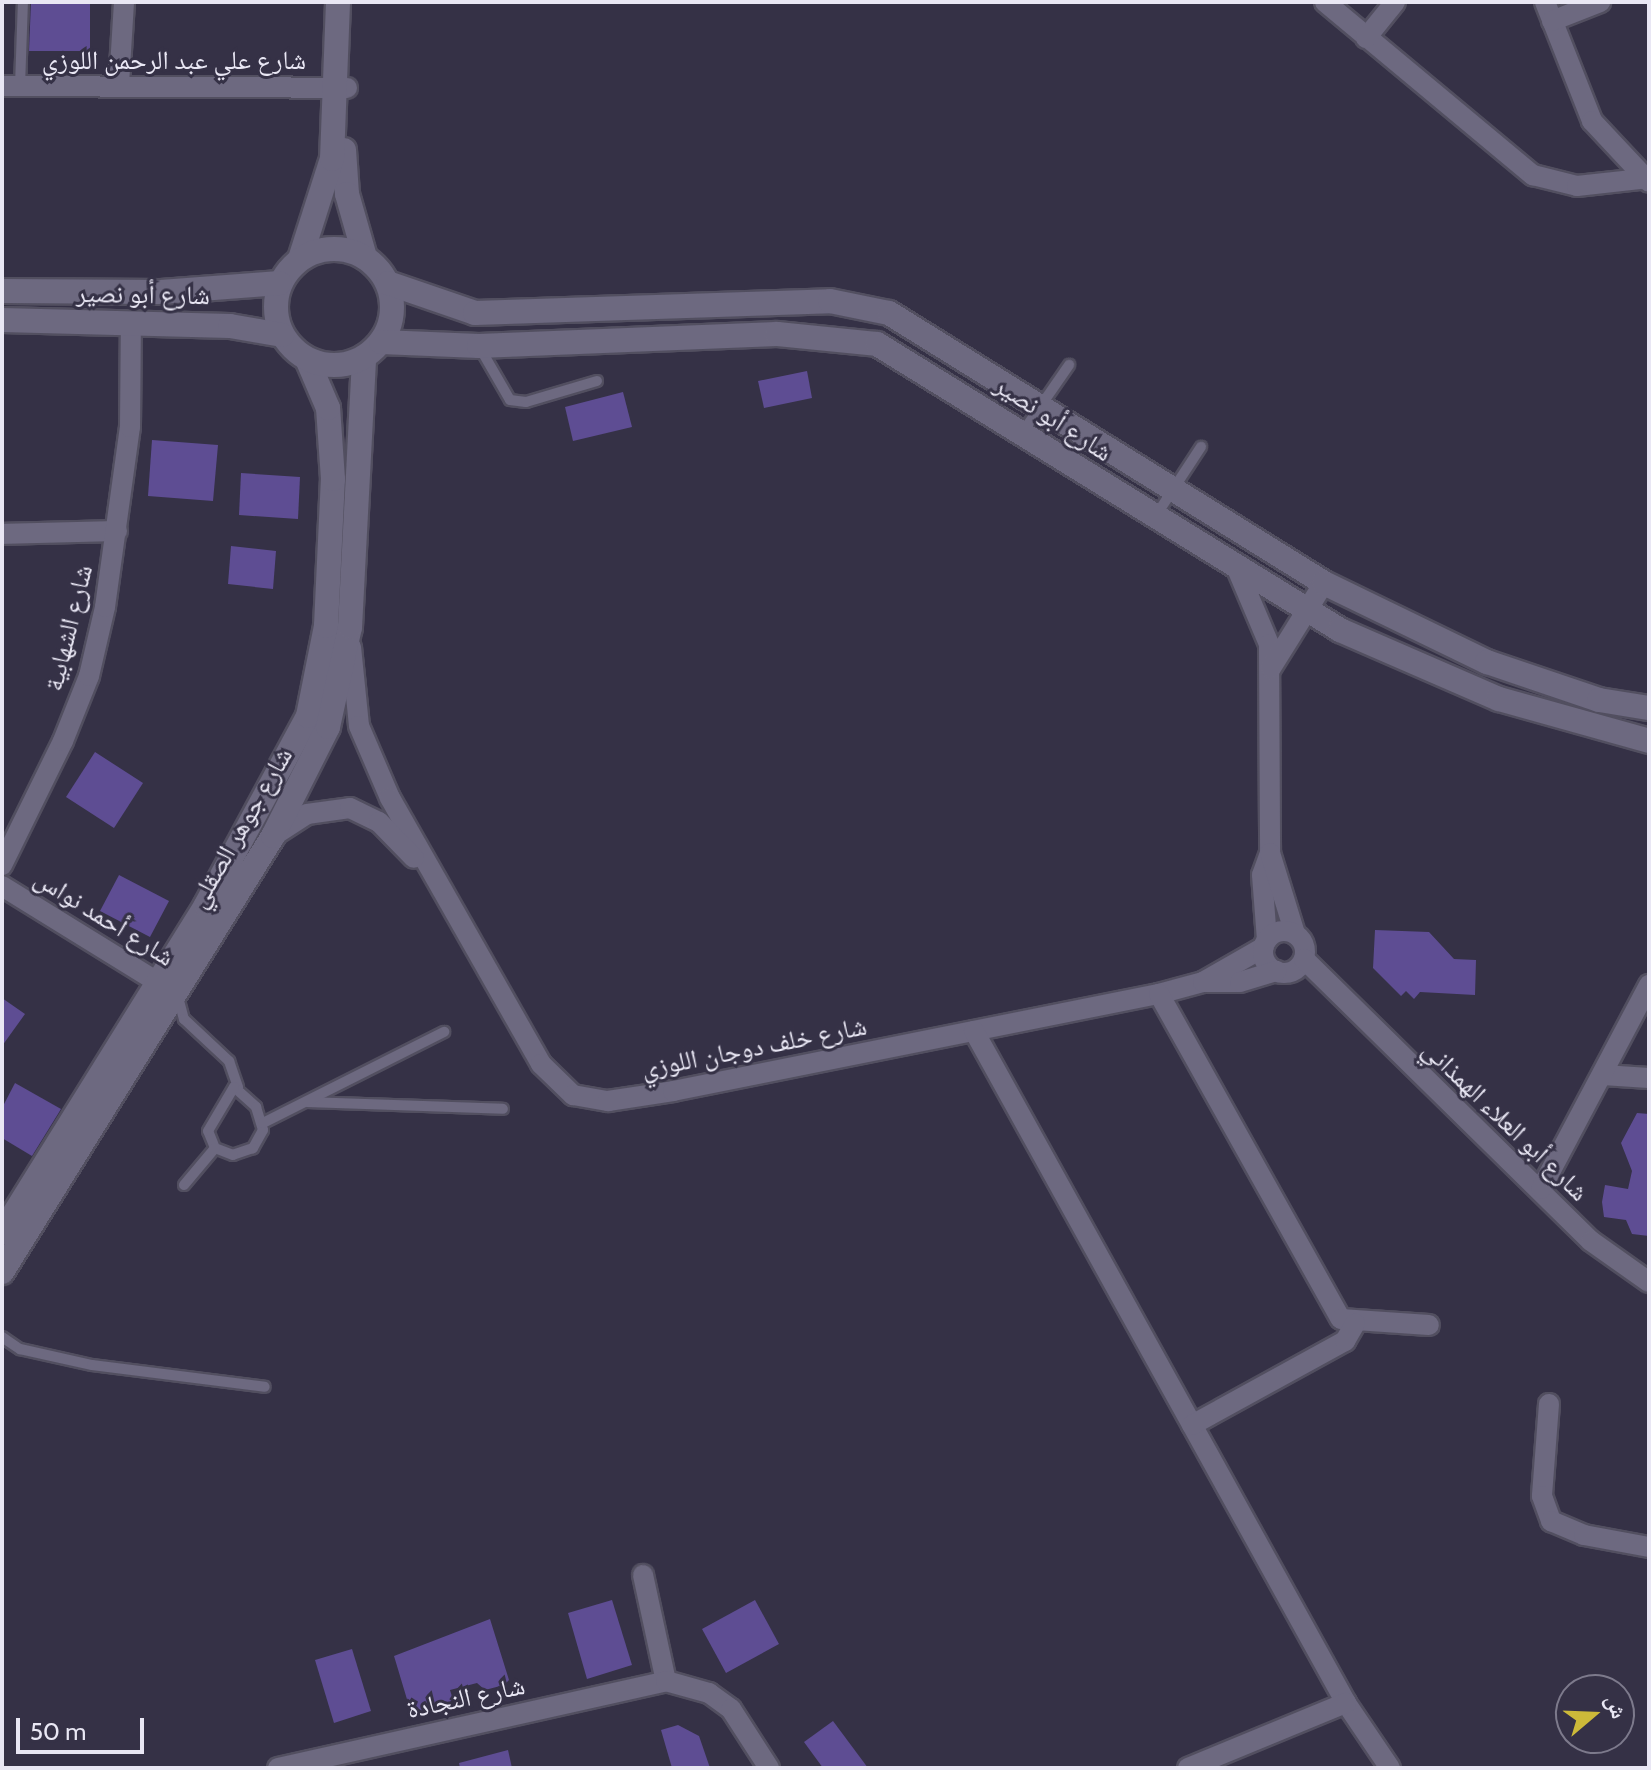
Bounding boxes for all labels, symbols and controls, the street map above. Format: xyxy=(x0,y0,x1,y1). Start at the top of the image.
street label: شارع علي عبد الرحمن اللوزي xyxy=(42,45,306,77)
street label: شارع أبو نصير xyxy=(76,278,210,312)
street label: شارع أبو نصير xyxy=(988,369,1118,469)
street label: شارع الشهابية xyxy=(38,562,100,694)
street label: شارع جوهر الصقلي xyxy=(183,742,299,914)
street label: شارع أحمد نواس xyxy=(28,863,180,973)
street label: شارع خلف دوجان اللوزي xyxy=(639,1011,869,1085)
street label: شارع أبو العلاء الهمذاني xyxy=(1416,1034,1594,1208)
street label: شارع النجادة xyxy=(404,1670,528,1726)
north arrow xyxy=(1555,1674,1635,1754)
text: ش xyxy=(1600,1691,1633,1722)
scale bar xyxy=(20,1702,148,1752)
text: 50 m xyxy=(30,1717,86,1746)

